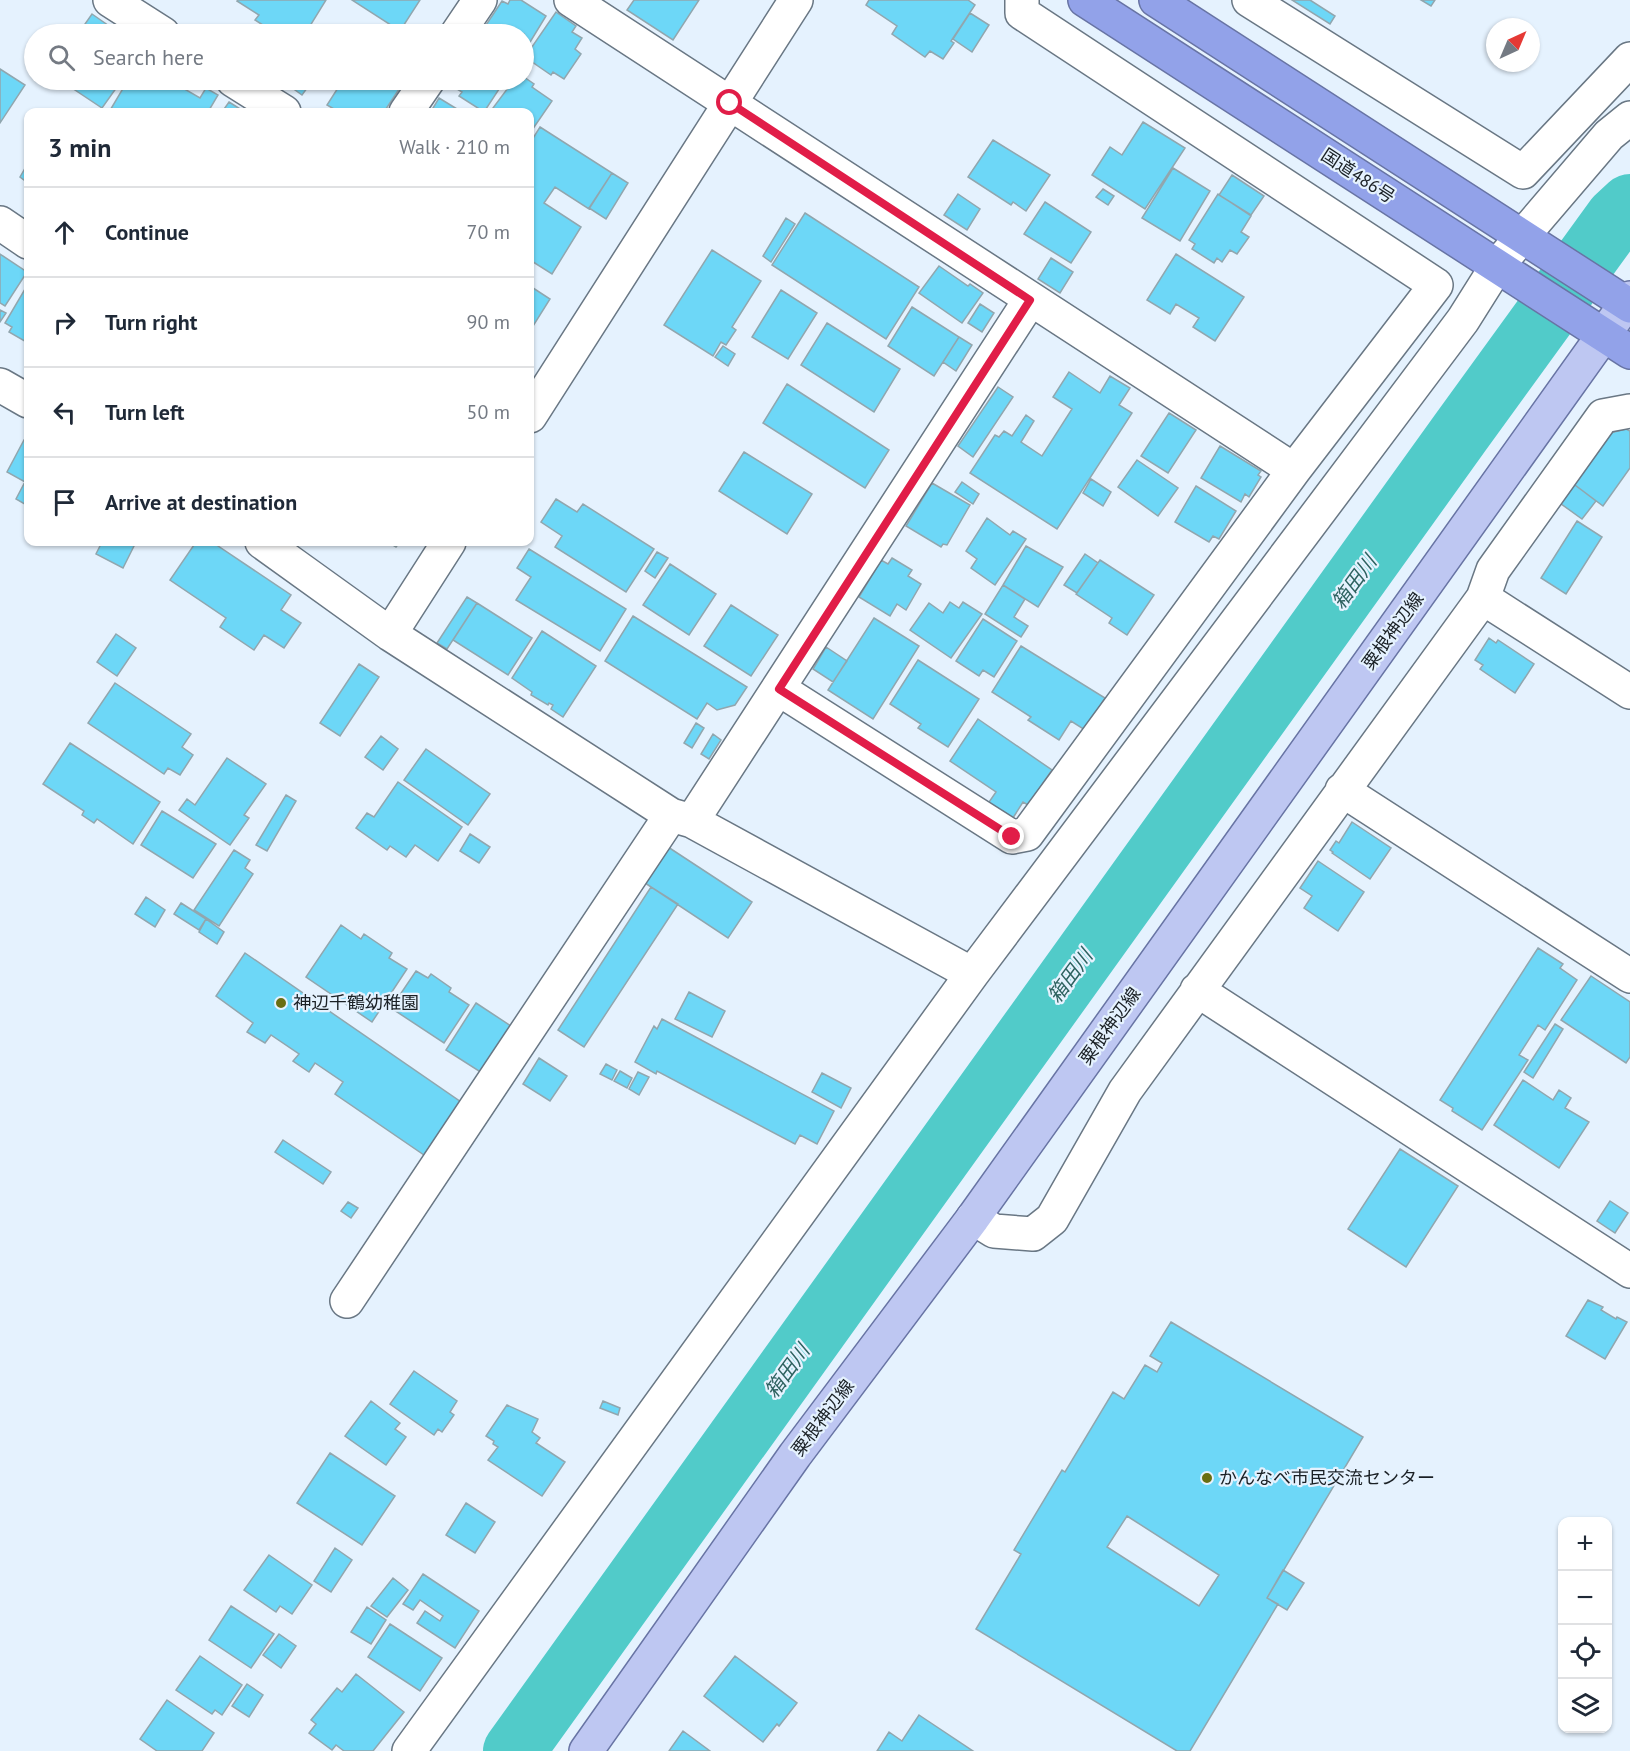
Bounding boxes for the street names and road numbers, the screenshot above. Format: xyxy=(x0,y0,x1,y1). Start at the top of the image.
street label: 国道486号 xyxy=(1317,143,1400,208)
street label: 粟根神辺線 xyxy=(1357,588,1428,674)
street label: 粟根神辺線 xyxy=(1074,983,1145,1069)
street label: 粟根神辺線 xyxy=(786,1375,859,1461)

